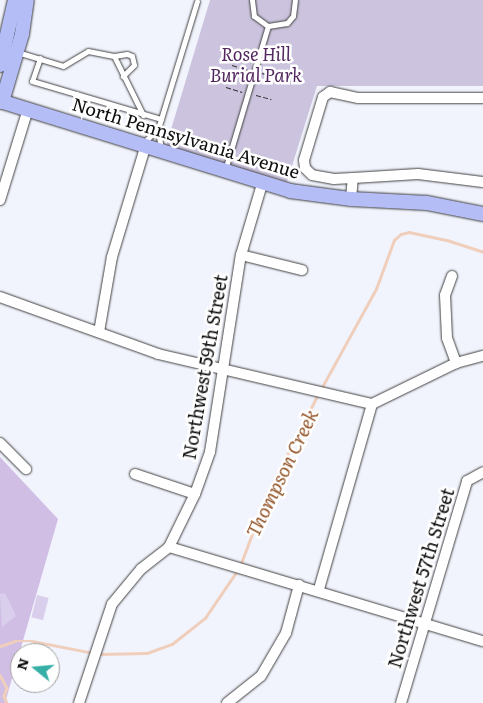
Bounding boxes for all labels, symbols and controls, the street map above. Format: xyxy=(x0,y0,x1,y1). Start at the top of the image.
park label: Rose Hill Burial Park xyxy=(210,44,302,86)
street label: North Pennsylvania Avenue xyxy=(70,93,302,183)
street label: Northwest 59th Street xyxy=(178,273,232,461)
water label: Thompson Creek xyxy=(241,405,323,541)
street label: Northwest 57th Street xyxy=(383,485,459,671)
north arrow xyxy=(10,643,60,693)
text: N xyxy=(10,655,33,672)

